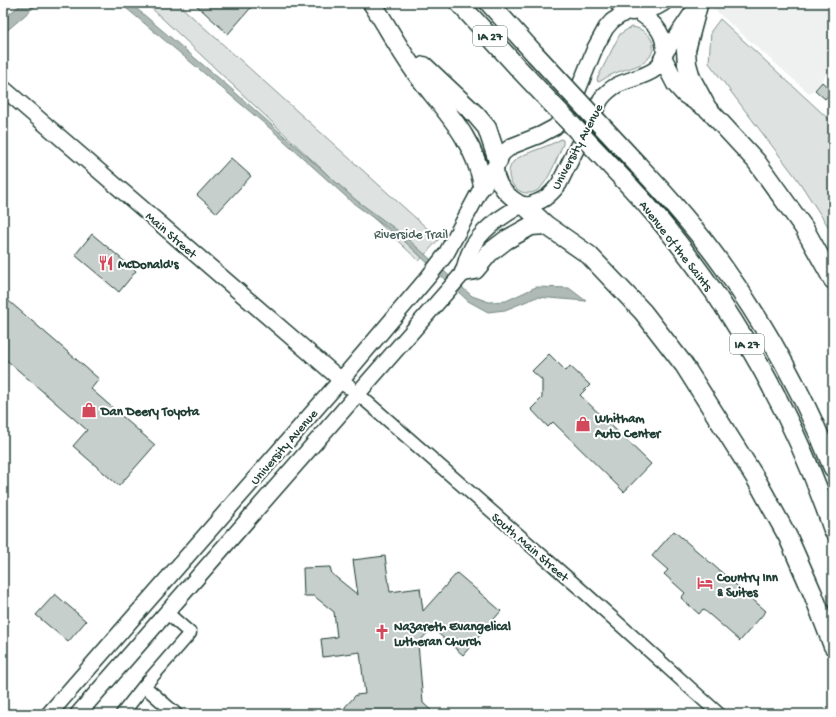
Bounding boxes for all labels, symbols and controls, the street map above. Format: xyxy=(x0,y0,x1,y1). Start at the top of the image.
road number: IA 27 xyxy=(473,26,507,46)
street label: University Avenue xyxy=(549,101,607,193)
street label: Avenue of the Saints xyxy=(635,198,716,296)
street label: Main Street xyxy=(142,210,200,263)
park label: Riverside Trail xyxy=(374,228,448,243)
restaurant icon: McDonald's xyxy=(97,254,115,272)
place label: McDonald's xyxy=(118,258,180,273)
road number: IA 27 xyxy=(730,334,764,354)
shop icon: Dan Deery Toyota xyxy=(80,401,98,419)
place label: Dan Deery Toyota xyxy=(100,405,200,420)
street label: University Avenue xyxy=(248,407,322,488)
place label: Whitham Auto Center xyxy=(594,412,662,442)
shop icon: Whitham Auto Center xyxy=(574,415,592,433)
street label: South Main Street xyxy=(488,510,572,587)
place label: Country Inn & Suites xyxy=(716,571,779,601)
hotel icon: Country Inn & Suites xyxy=(696,574,714,592)
place label: Nazareth Evangelical Lutheran Church xyxy=(394,620,511,650)
church icon: Nazareth Evangelical Lutheran Church xyxy=(373,623,391,641)

